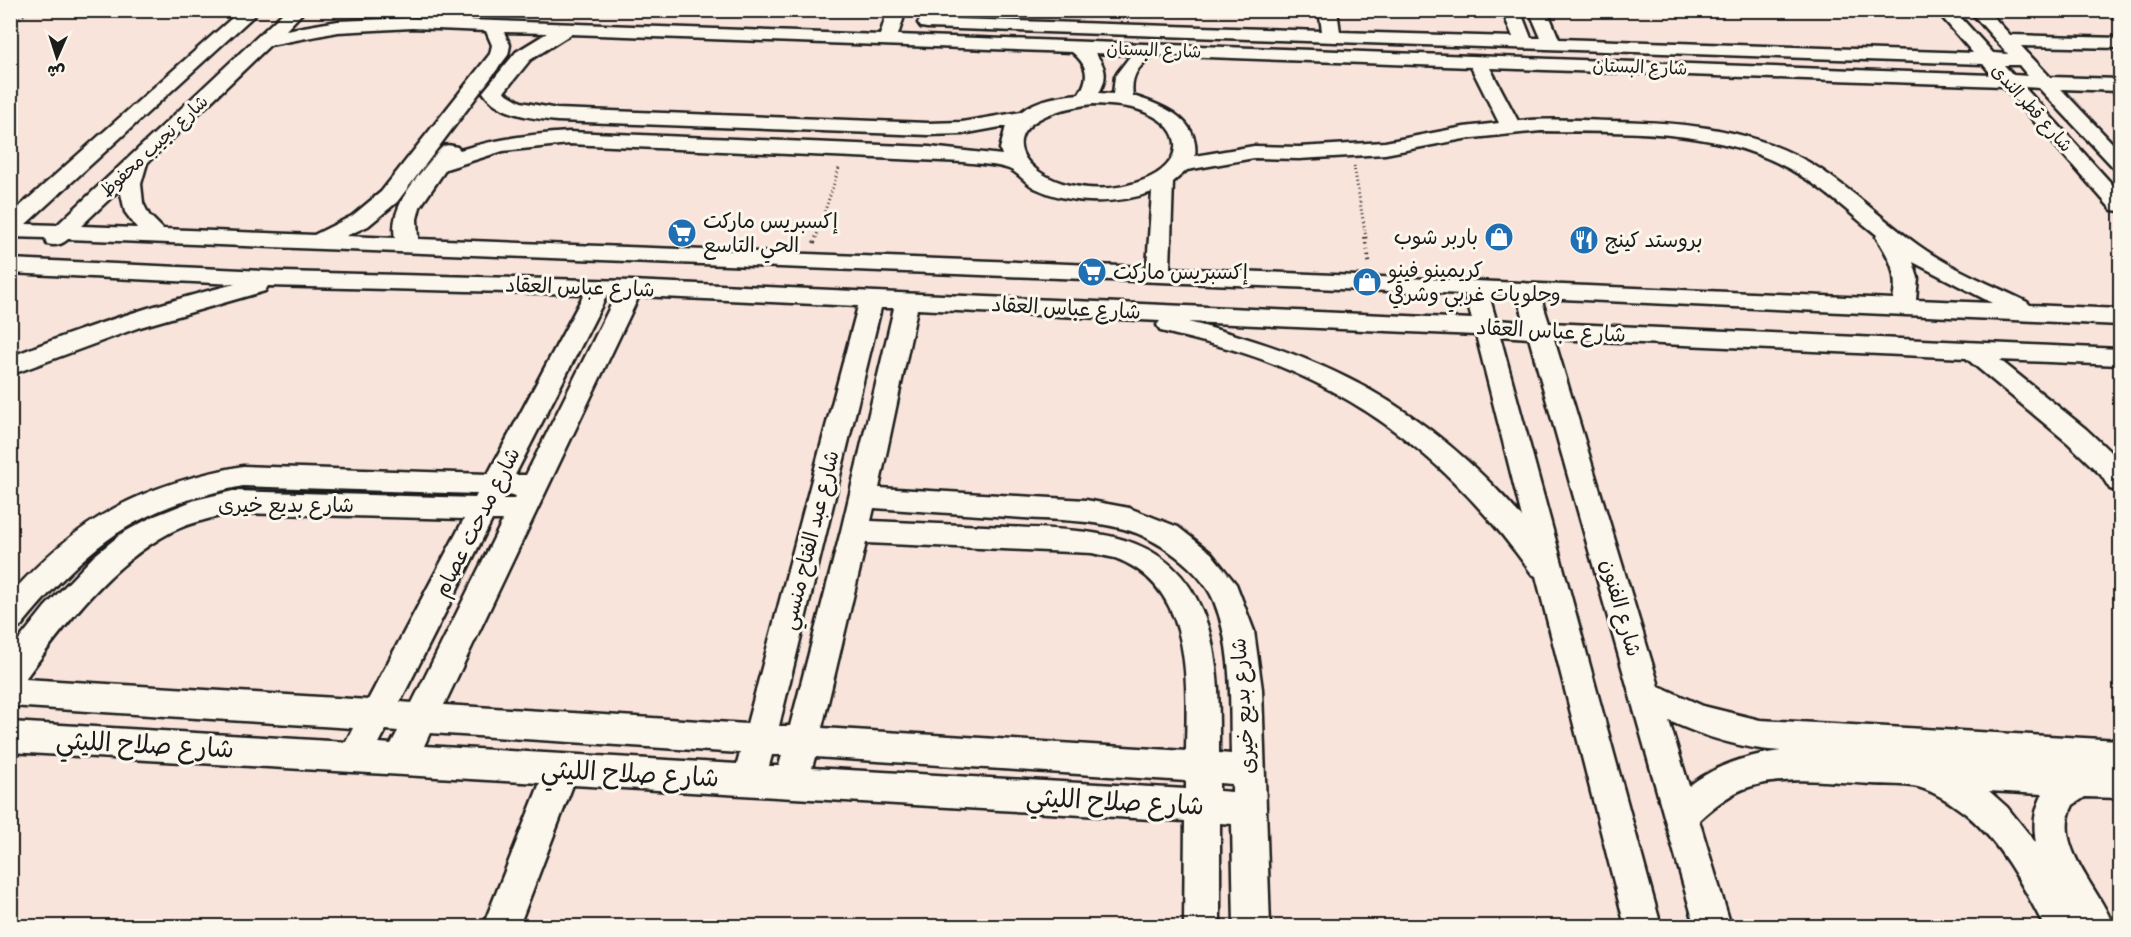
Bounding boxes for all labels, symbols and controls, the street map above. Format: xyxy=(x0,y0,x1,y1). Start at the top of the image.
north arrow xyxy=(27,27,87,87)
street label: شارع البستان xyxy=(1106,40,1202,65)
street label: شارع البستان xyxy=(1592,57,1688,82)
text: ش xyxy=(47,59,66,78)
street label: شارع قطر الندى xyxy=(1985,61,2075,158)
street label: شارع نجيب محفوظ xyxy=(97,93,214,203)
place label: إكسبريس ماركت الحي التاسع xyxy=(703,212,838,264)
supermarket icon: إكسبريس ماركت الحي التاسع xyxy=(666,217,698,249)
shop icon: باربر شوب xyxy=(1483,221,1515,253)
restaurant icon: بروستد كينج xyxy=(1568,224,1600,256)
place label: باربر شوب xyxy=(1394,228,1478,253)
place label: بروستد كينج xyxy=(1605,231,1703,256)
supermarket icon: إكسبريس ماركت xyxy=(1076,256,1108,288)
place label: كريمينو فينو وحلويات غربي وشرقي xyxy=(1387,261,1561,313)
place label: إكسبريس ماركت xyxy=(1113,263,1248,288)
shop icon: كريمينو فينو وحلويات غربي وشرقي xyxy=(1351,266,1383,298)
street label: شارع عباس العقاد xyxy=(505,275,655,306)
street label: شارع عباس العقاد xyxy=(990,295,1141,328)
street label: شارع عباس العقاد xyxy=(1475,318,1626,351)
street label: شارع مدحت عصام xyxy=(432,445,529,602)
street label: شارع عبد الفتاح منسي xyxy=(779,449,851,634)
street label: شارع بديع خيرى xyxy=(218,496,354,521)
street label: شارع الفنون xyxy=(1592,557,1643,660)
street label: شارع بديع خيرى xyxy=(1229,637,1264,775)
street label: شارع صلاح الليثي xyxy=(55,728,235,772)
street label: شارع صلاح الليثي xyxy=(540,757,720,801)
street label: شارع صلاح الليثي xyxy=(1025,785,1205,829)

